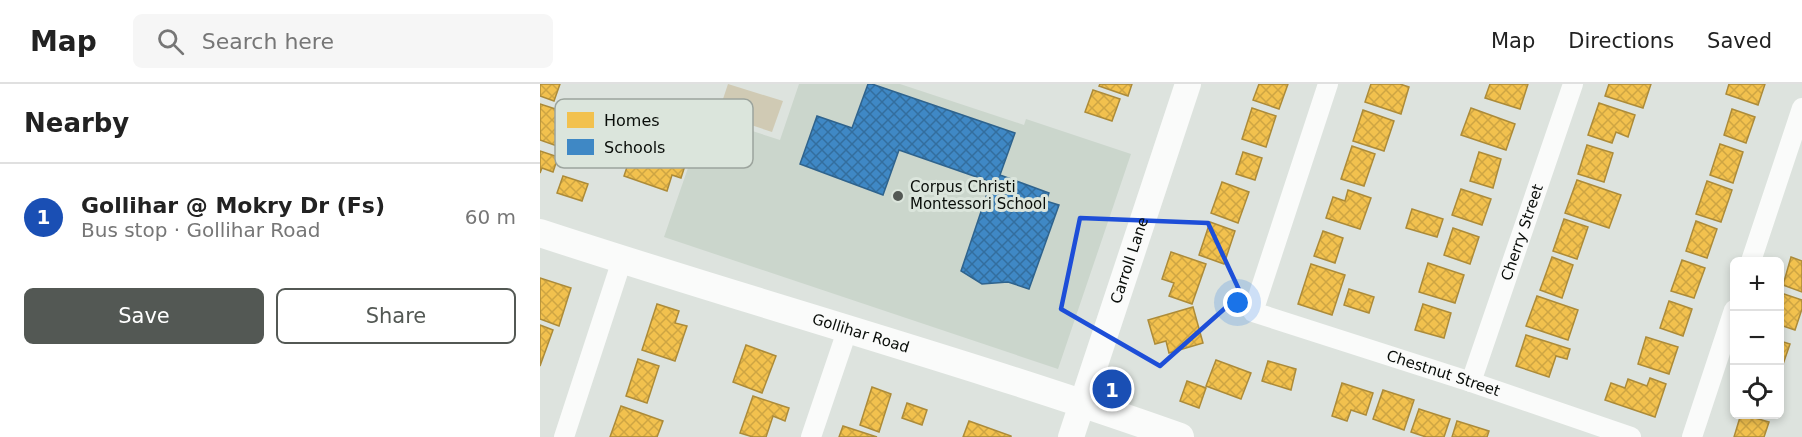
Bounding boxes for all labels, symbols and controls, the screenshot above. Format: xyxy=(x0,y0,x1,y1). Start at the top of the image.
search box xyxy=(133,14,553,68)
text: Map xyxy=(30,25,97,58)
icon: search xyxy=(154,25,187,58)
text: Search here xyxy=(202,29,334,54)
text: Map xyxy=(1491,29,1535,53)
text: Directions xyxy=(1568,29,1674,53)
text: Saved xyxy=(1707,29,1772,53)
legend xyxy=(555,99,753,168)
text: Nearby xyxy=(24,108,129,138)
text: Homes xyxy=(604,111,660,130)
text: Schools xyxy=(604,138,665,157)
place label: Corpus Christi Montessori School xyxy=(910,178,1046,213)
street label: Cherry Street xyxy=(1497,182,1547,283)
marker: Corpus Christi Montessori School xyxy=(891,189,905,203)
text: Gollihar @ Mokry Dr (Fs) xyxy=(81,193,385,218)
text: 1 xyxy=(37,205,50,229)
text: 60 m xyxy=(465,205,516,229)
street label: Carroll Lane xyxy=(1107,215,1152,306)
text: Bus stop · Gollihar Road xyxy=(81,218,321,242)
map controls xyxy=(1730,257,1784,419)
button: + xyxy=(1730,257,1784,311)
button: Save xyxy=(24,288,264,344)
button: Share xyxy=(276,288,516,344)
your location xyxy=(1223,288,1252,317)
street label: Gollihar Road xyxy=(810,310,911,357)
button: − xyxy=(1730,311,1784,365)
street label: Chestnut Street xyxy=(1384,346,1503,400)
button: locate xyxy=(1730,365,1784,419)
pin: 1 xyxy=(1092,366,1132,412)

